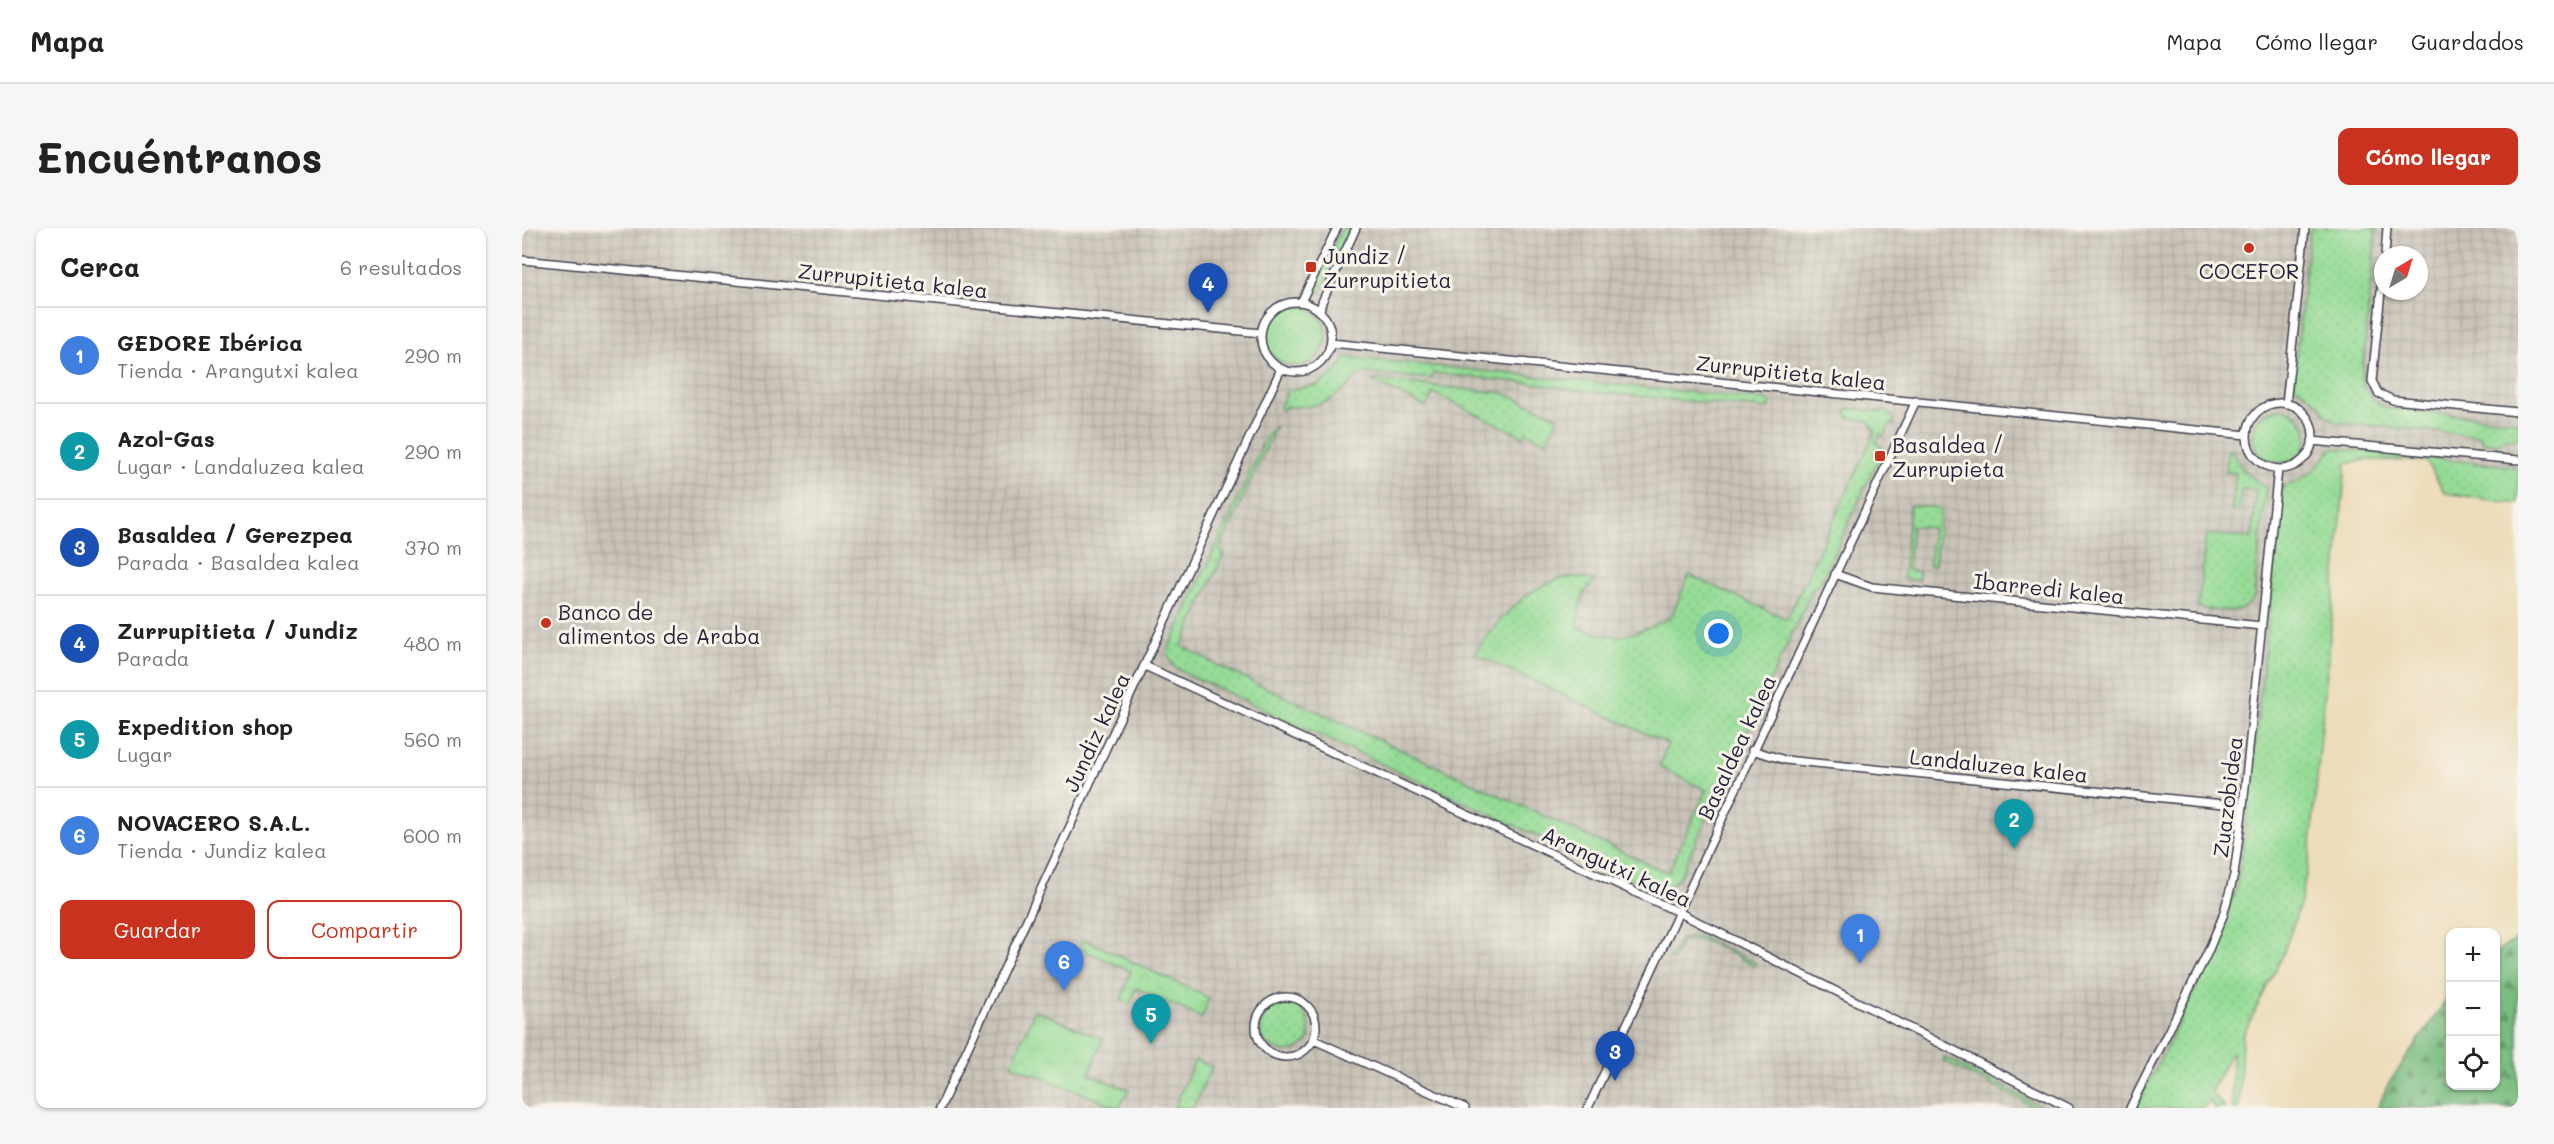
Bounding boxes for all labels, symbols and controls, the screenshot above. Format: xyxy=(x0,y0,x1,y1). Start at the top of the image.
text: Mapa xyxy=(30,23,105,59)
text: Mapa xyxy=(2166,28,2222,55)
text: Cómo llegar xyxy=(2255,28,2378,55)
text: Guardados xyxy=(2411,28,2524,55)
button: Cómo llegar xyxy=(2338,128,2518,185)
text: Encuéntranos xyxy=(36,129,322,184)
marker: COCEFOR xyxy=(2242,241,2256,255)
place label: Jundiz / Zurrupitieta xyxy=(1323,242,1452,293)
north arrow xyxy=(2374,246,2428,300)
text: Cerca xyxy=(60,250,140,284)
text: 6 resultados xyxy=(340,254,462,280)
street label: Zurrupitieta kalea xyxy=(797,257,989,303)
place label: COCEFOR xyxy=(2199,257,2299,284)
marker: Jundiz / Zurrupitieta xyxy=(1304,260,1318,274)
pin: 4 xyxy=(1188,264,1228,313)
text: GEDORE Ibérica xyxy=(117,328,303,357)
text: 1 xyxy=(75,342,84,368)
text: 290 m xyxy=(404,342,462,368)
street label: Zurrupitieta kalea xyxy=(1695,349,1887,395)
text: Tienda · Arangutxi kalea xyxy=(117,357,359,383)
text: Azol-Gas xyxy=(117,424,215,453)
place label: Basaldea / Zurrupieta xyxy=(1892,431,2005,482)
text: 2 xyxy=(74,438,85,464)
text: 290 m xyxy=(404,438,462,464)
marker: Basaldea / Zurrupieta xyxy=(1873,449,1887,463)
text: Lugar · Landaluzea kalea xyxy=(117,453,365,479)
text: Basaldea / Gerezpea xyxy=(117,520,353,549)
text: 3 xyxy=(74,534,86,560)
text: 370 m xyxy=(404,534,462,560)
text: Parada · Basaldea kalea xyxy=(117,549,360,575)
street label: Ibarredi kalea xyxy=(1972,567,2126,609)
place label: Banco de alimentos de Araba xyxy=(558,598,760,649)
text: Zurrupitieta / Jundiz xyxy=(117,616,358,645)
marker: Banco de alimentos de Araba xyxy=(539,616,553,630)
your location xyxy=(1704,619,1733,648)
text: 4 xyxy=(73,630,86,656)
text: 480 m xyxy=(403,630,462,656)
text: Parada xyxy=(117,645,189,671)
street label: Jundiz kalea xyxy=(1057,668,1135,796)
street label: Basaldea kalea xyxy=(1691,670,1781,824)
text: Expedition shop xyxy=(117,712,293,741)
text: 5 xyxy=(74,726,85,752)
text: 560 m xyxy=(404,726,462,752)
street label: Zuazobidea xyxy=(2206,735,2248,859)
text: Lugar xyxy=(117,741,173,767)
street label: Landaluzea kalea xyxy=(1909,742,2089,788)
pin: 2 xyxy=(1994,800,2034,849)
text: NOVACERO S.A.L. xyxy=(117,808,310,837)
street label: Arangutxi kalea xyxy=(1538,820,1696,912)
text: 6 xyxy=(73,822,86,848)
text: 600 m xyxy=(403,822,462,848)
text: Tienda · Jundiz kalea xyxy=(117,837,327,863)
button: Guardar xyxy=(60,900,255,959)
button: Compartir xyxy=(267,900,462,959)
pin: 1 xyxy=(1840,914,1880,964)
map controls xyxy=(2446,928,2500,1090)
button: + xyxy=(2446,928,2500,982)
pin: 6 xyxy=(1044,942,1084,991)
button: − xyxy=(2446,982,2500,1036)
pin: 5 xyxy=(1132,994,1170,1044)
pin: 3 xyxy=(1596,1032,1634,1081)
button: locate xyxy=(2446,1036,2500,1090)

